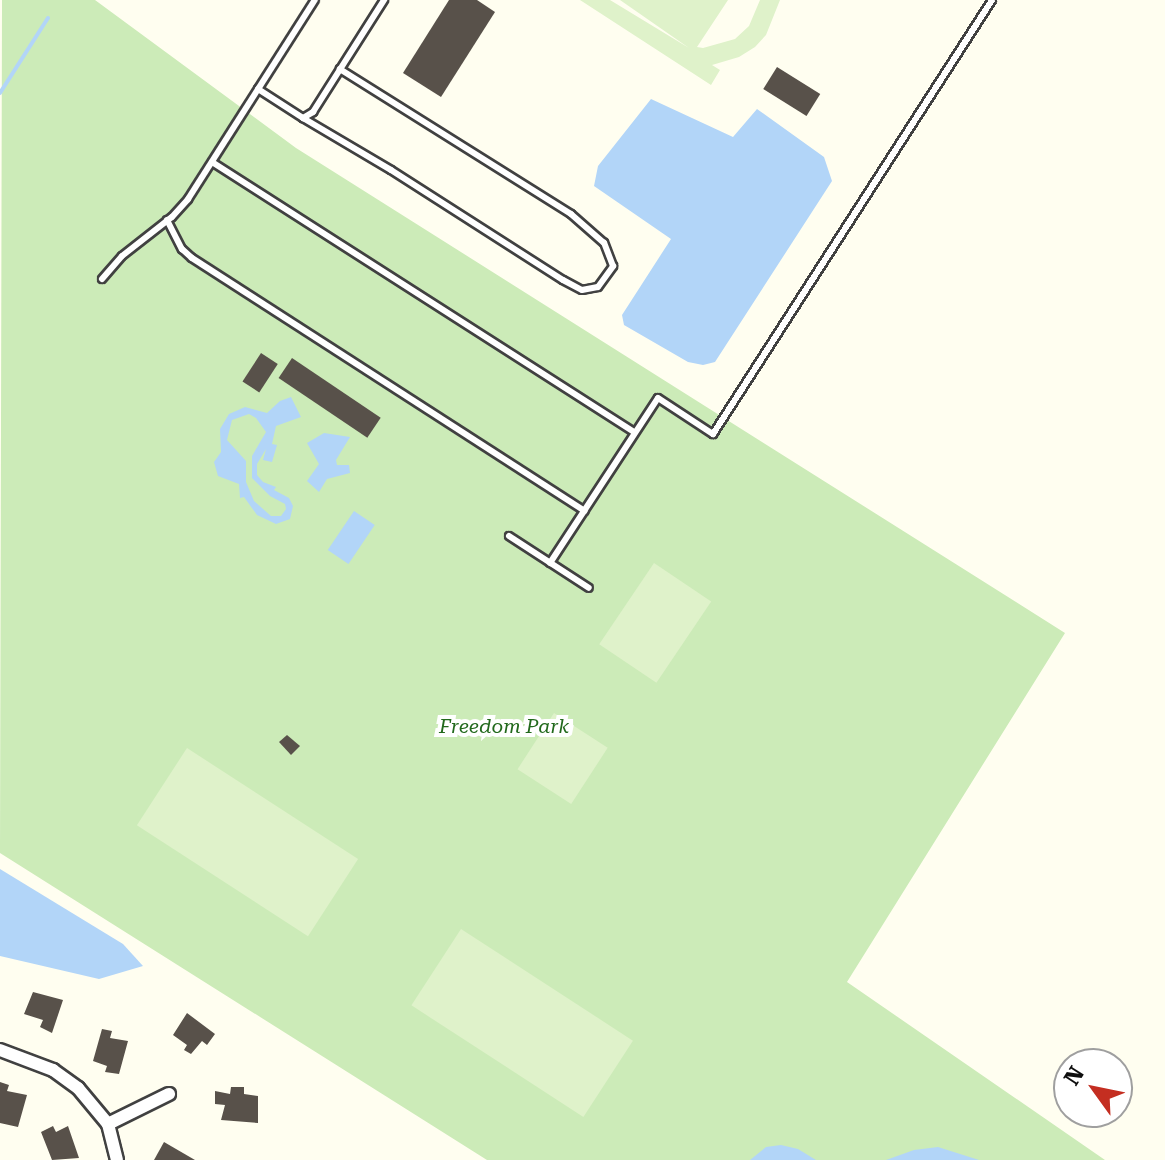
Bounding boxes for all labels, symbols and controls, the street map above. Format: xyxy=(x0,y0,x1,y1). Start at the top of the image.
park label: Freedom Park xyxy=(439,714,569,738)
north arrow xyxy=(1053,1048,1133,1128)
text: N xyxy=(1059,1062,1089,1090)

